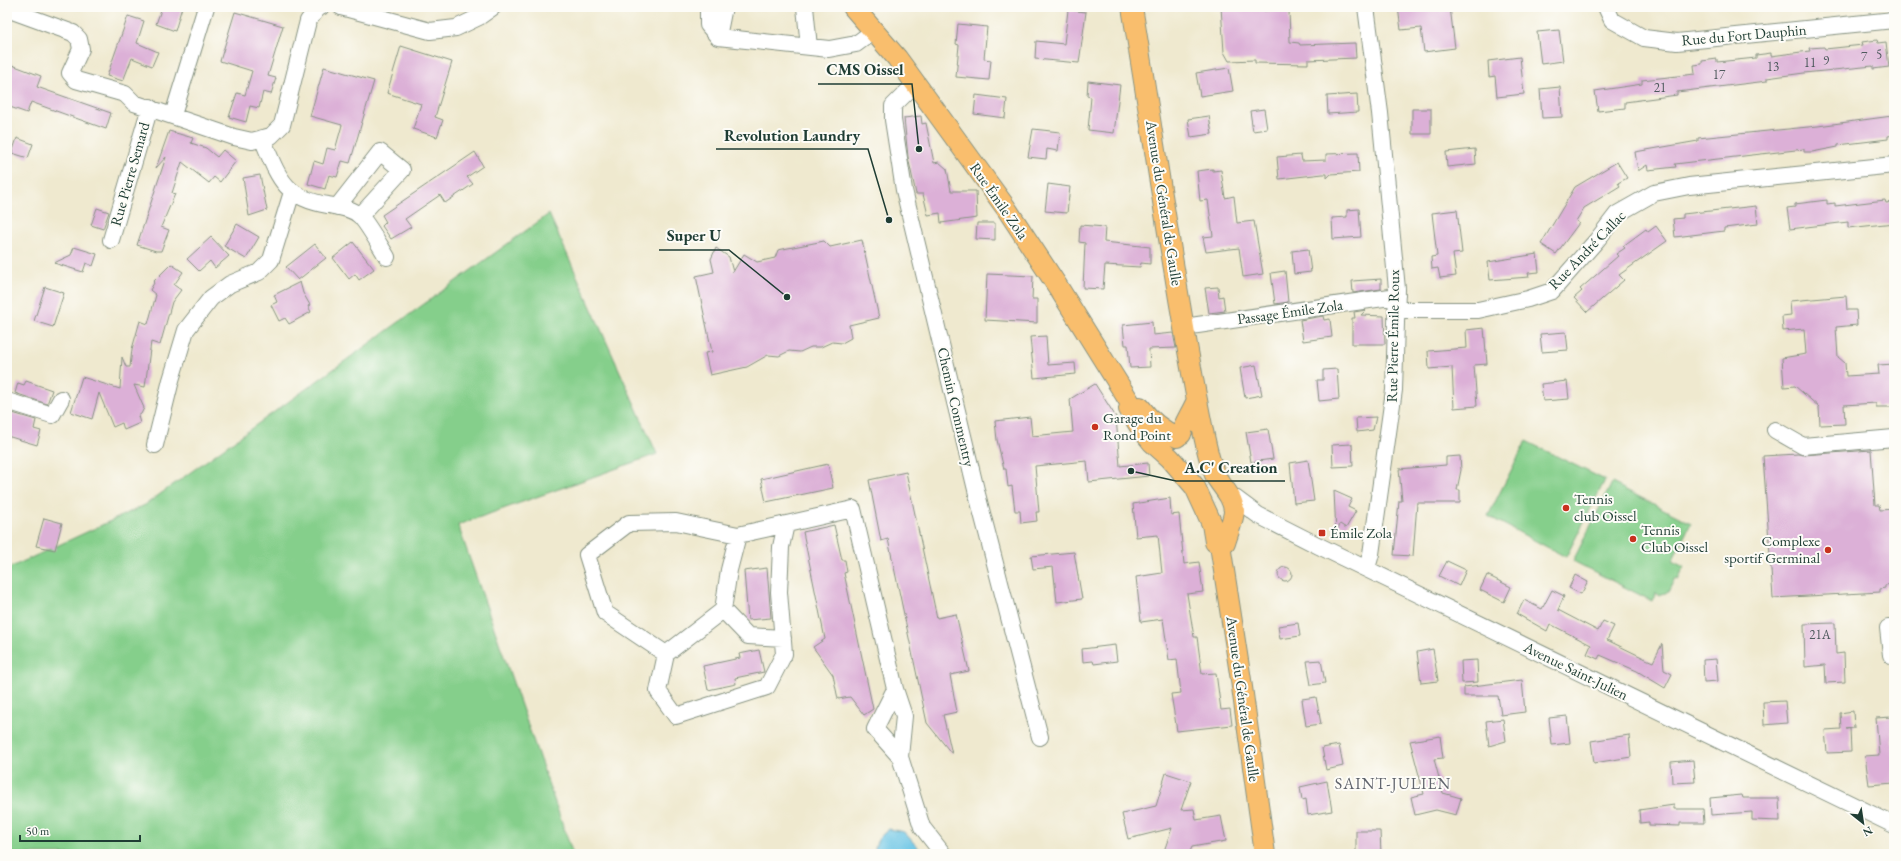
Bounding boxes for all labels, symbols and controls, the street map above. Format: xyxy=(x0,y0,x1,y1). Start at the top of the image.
street label: Rue du Fort Dauphin xyxy=(1681,20,1807,49)
house number: 5 xyxy=(1876,46,1882,63)
house number: 7 xyxy=(1861,48,1868,65)
house number: 9 xyxy=(1823,52,1830,69)
house number: 11 xyxy=(1804,54,1816,71)
callout: CMS Oissel xyxy=(818,56,912,84)
house number: 13 xyxy=(1767,58,1779,75)
text: CMS Oissel xyxy=(826,59,904,80)
house number: 17 xyxy=(1713,66,1726,83)
house number: 21 xyxy=(1654,79,1666,96)
street label: Avenue du Général de Gaulle xyxy=(1142,118,1187,287)
street label: Rue Pierre Semard xyxy=(106,119,154,228)
callout: Revolution Laundry xyxy=(716,121,868,149)
text: Revolution Laundry xyxy=(724,125,860,146)
street label: Rue Émile Zola xyxy=(966,159,1033,243)
street label: Rue André Callac xyxy=(1544,206,1629,293)
callout: Super U xyxy=(659,222,729,250)
text: Super U xyxy=(667,225,721,246)
street label: Rue Pierre Émile Roux xyxy=(1382,269,1403,403)
street label: Passage Émile Zola xyxy=(1236,295,1344,328)
street label: Chemin Commentry xyxy=(934,345,980,469)
place label: Garage du Rond Point xyxy=(1103,408,1171,444)
marker: Garage du Rond Point xyxy=(1090,422,1100,432)
callout: A.C' Creation xyxy=(1176,453,1285,481)
text: A.C' Creation xyxy=(1183,457,1278,478)
place label: Tennis club Oissel xyxy=(1574,489,1637,525)
marker: Tennis club Oissel xyxy=(1561,503,1571,513)
place label: Tennis Club Oissel xyxy=(1641,520,1709,556)
place label: Émile Zola xyxy=(1330,523,1392,542)
marker: Émile Zola xyxy=(1317,528,1327,538)
place label: Complexe sportif Germinal xyxy=(1724,531,1820,567)
marker: Tennis Club Oissel xyxy=(1628,534,1638,544)
marker: Complexe sportif Germinal xyxy=(1823,545,1833,555)
street label: Avenue du Général de Gaulle xyxy=(1222,614,1265,783)
house number: 21A xyxy=(1809,626,1832,643)
street label: Avenue Saint-Julien xyxy=(1520,637,1631,704)
district label: SAINT-JULIEN xyxy=(1335,773,1451,794)
north arrow xyxy=(1843,803,1883,843)
scale bar xyxy=(20,817,140,843)
text: 50 m xyxy=(26,823,50,839)
text: N xyxy=(1861,823,1875,840)

